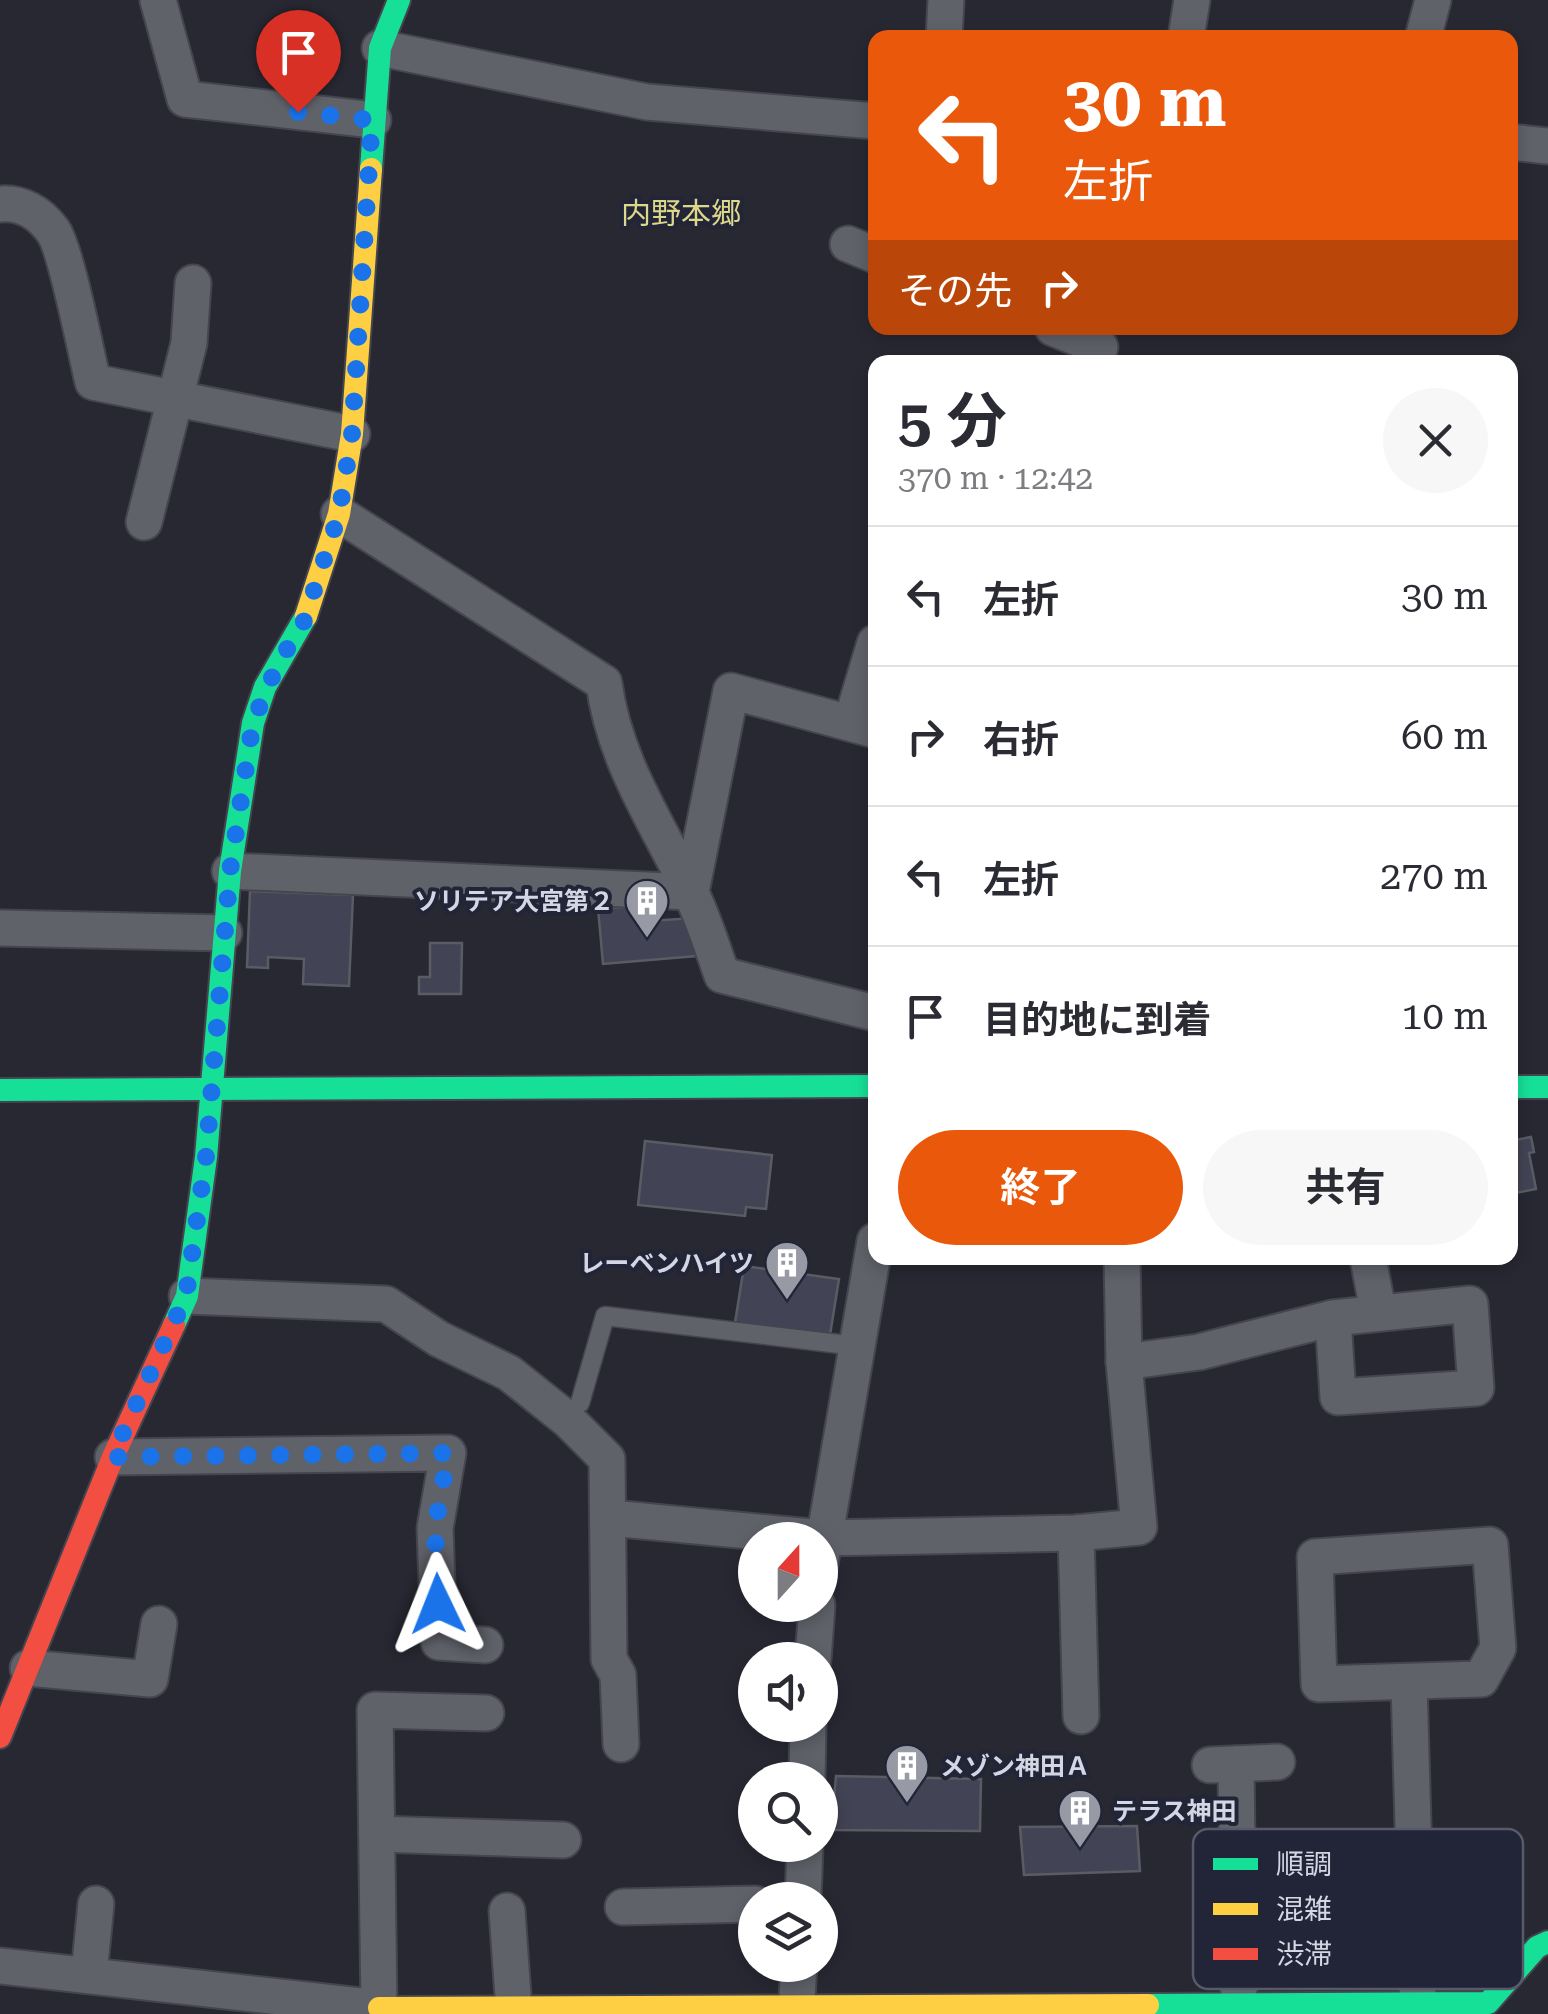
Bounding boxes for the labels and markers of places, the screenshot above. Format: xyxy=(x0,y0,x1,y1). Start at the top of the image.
pin xyxy=(256,10,341,113)
building icon: ソリテア大宮第２ xyxy=(624,878,670,939)
place label: ソリテア大宮第２ xyxy=(414,887,614,916)
building icon: レーベンハイツ xyxy=(764,1240,810,1301)
place label: レーベンハイツ xyxy=(579,1249,754,1278)
building icon: メゾン神田Ａ xyxy=(884,1743,930,1804)
place label: メゾン神田Ａ xyxy=(940,1752,1090,1781)
building icon: テラス神田 xyxy=(1057,1788,1103,1849)
place label: テラス神田 xyxy=(1112,1797,1237,1826)

